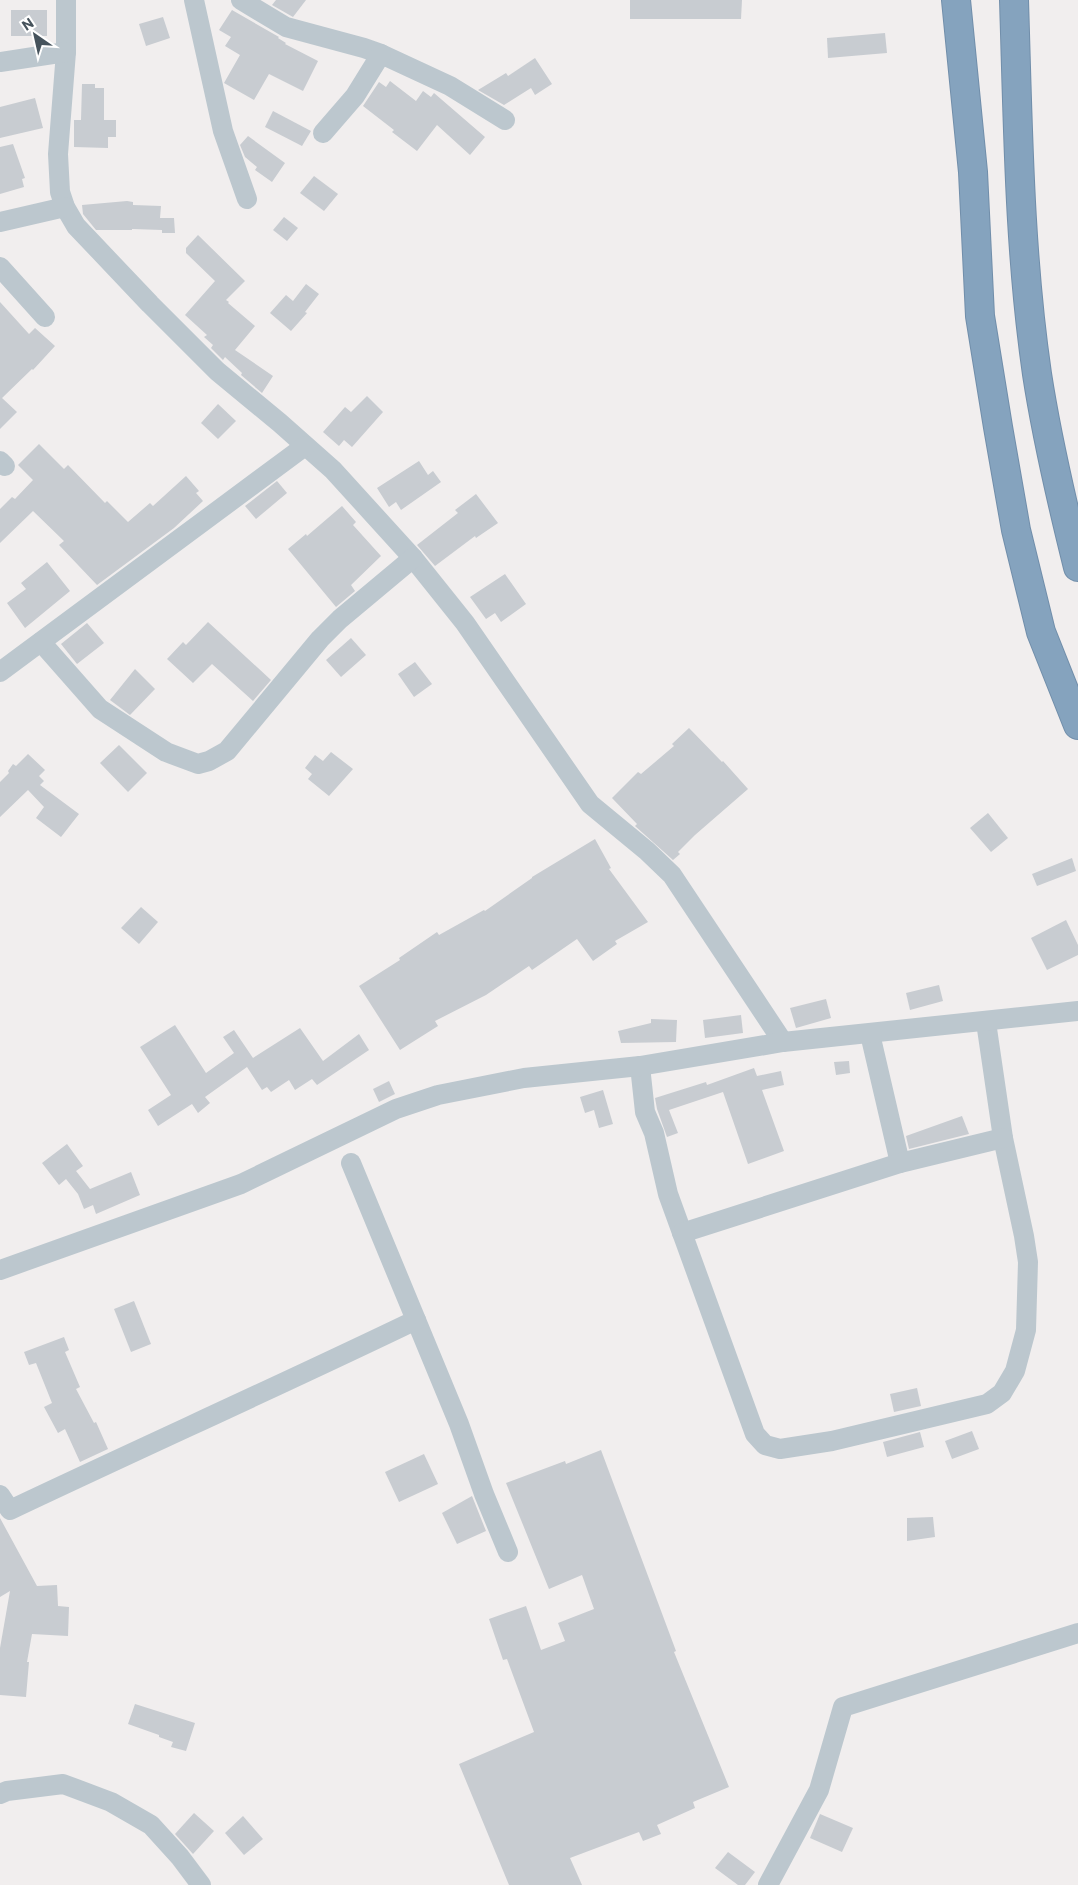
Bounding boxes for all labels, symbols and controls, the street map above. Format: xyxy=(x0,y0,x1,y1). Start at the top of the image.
north arrow xyxy=(10,10,60,60)
text: N xyxy=(18,14,37,34)

